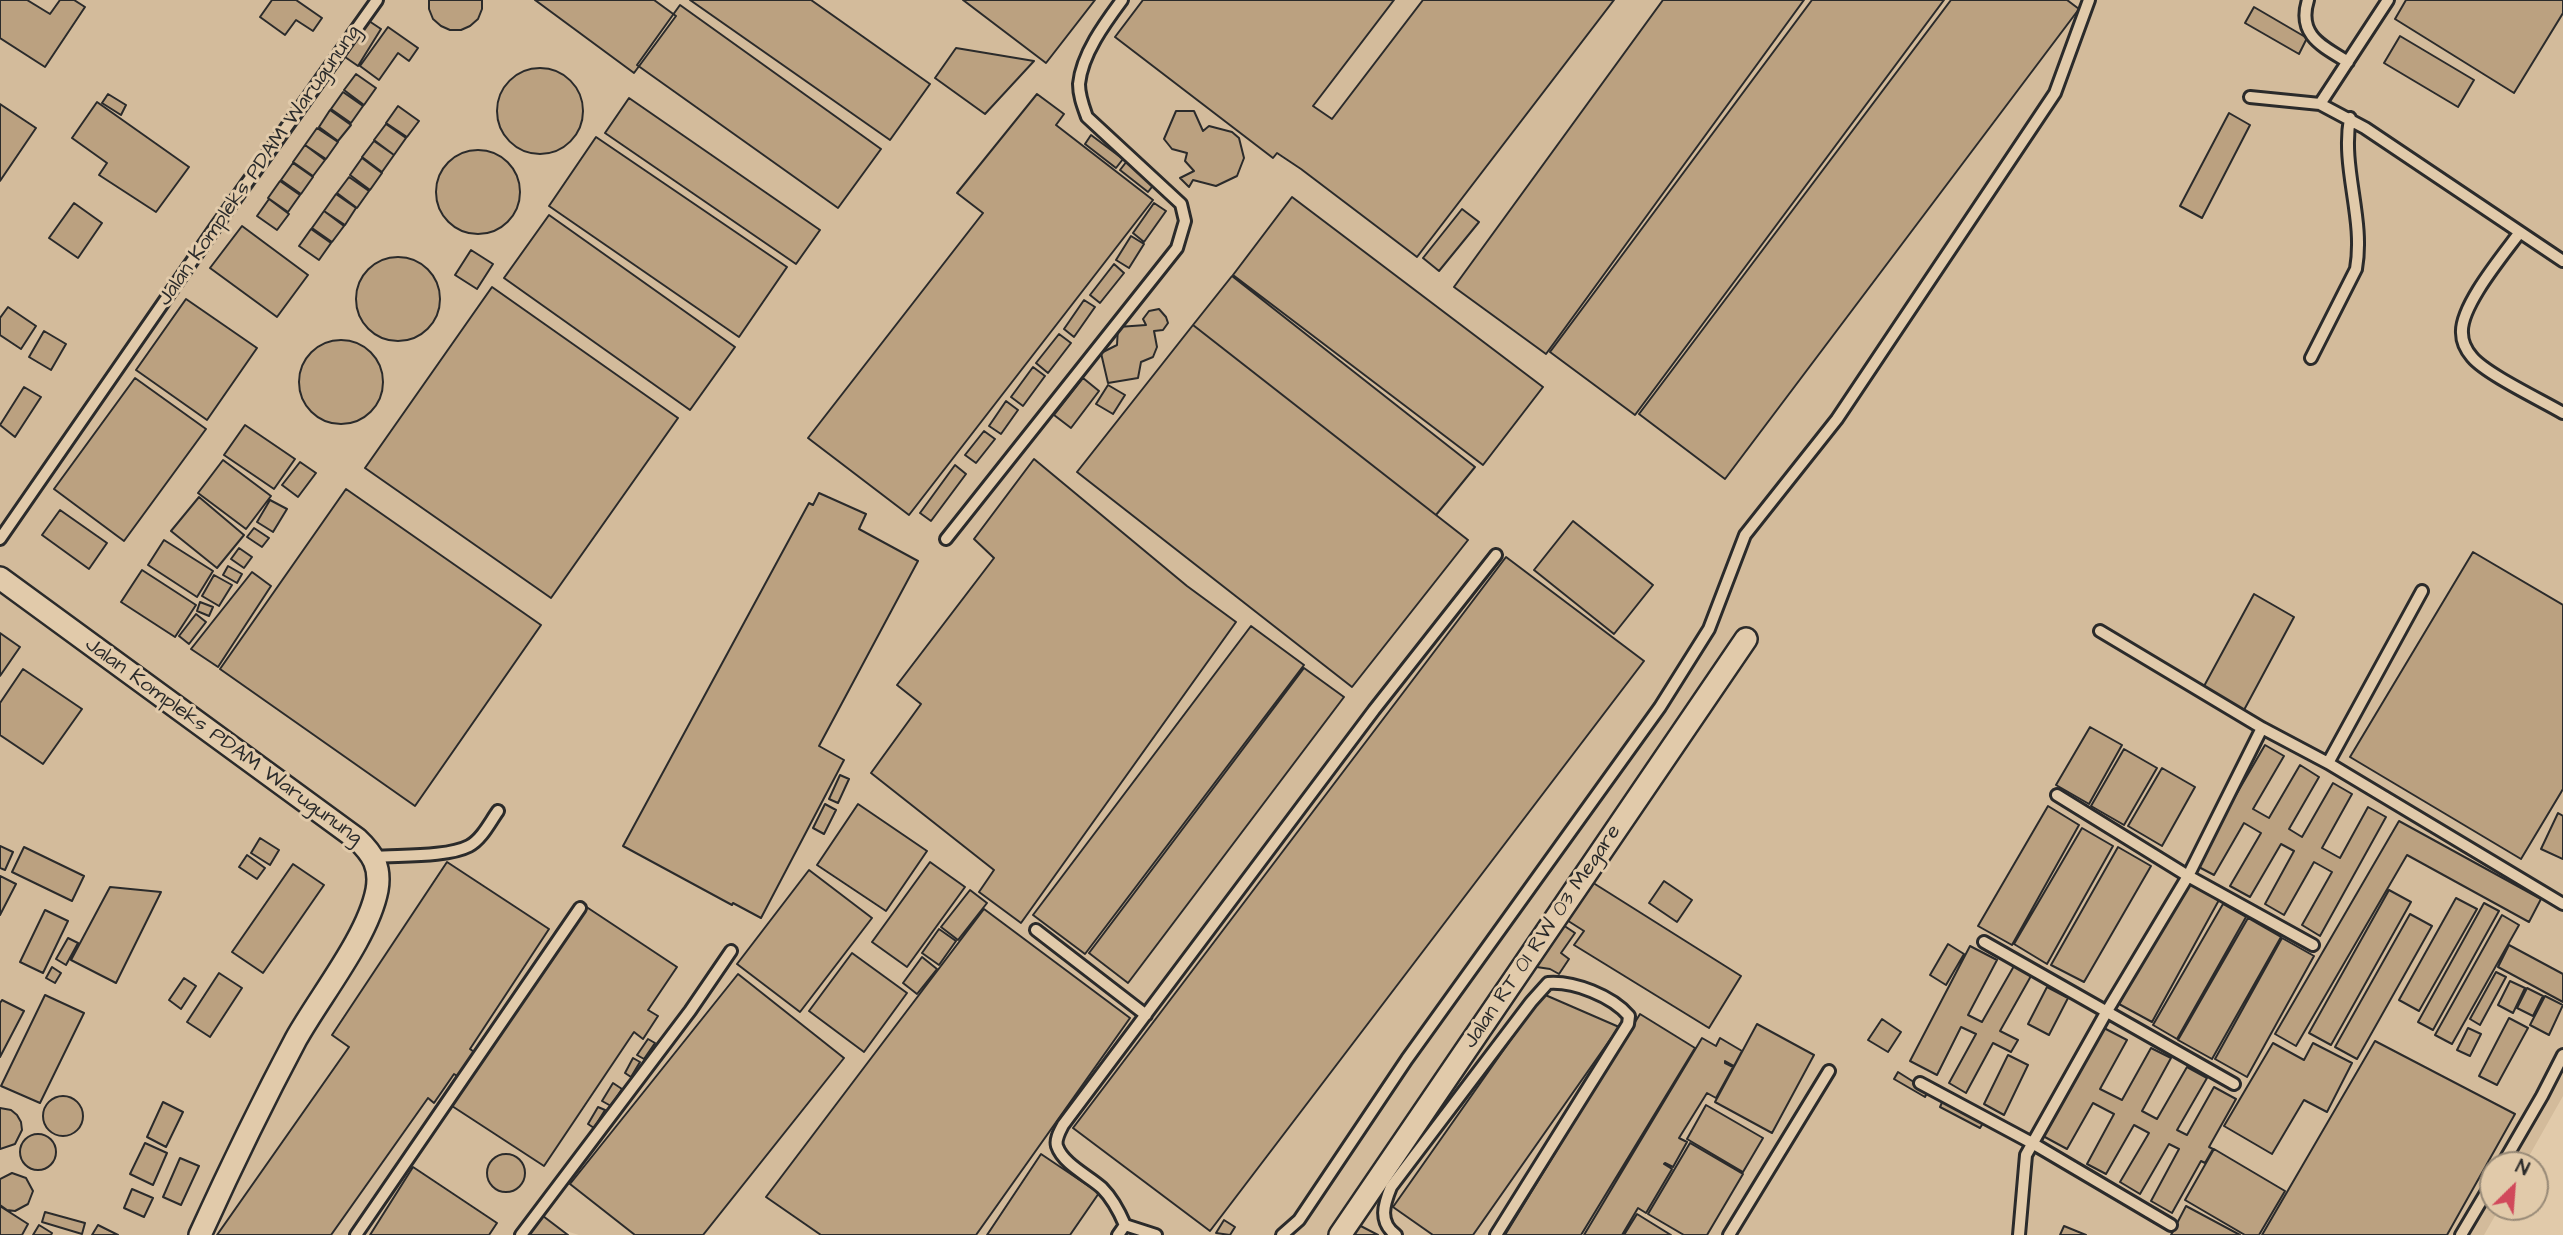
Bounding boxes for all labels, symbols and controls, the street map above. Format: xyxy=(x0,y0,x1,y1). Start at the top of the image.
street label: Jalan Kompleks PDAM Warugunung xyxy=(153,21,367,311)
street label: Jalan Kompleks PDAM Warugunung xyxy=(79,633,367,851)
street label: Jalan RT 01 RW 03 Megare xyxy=(1459,820,1627,1054)
north arrow xyxy=(2479,1151,2549,1221)
text: N xyxy=(2511,1154,2533,1183)

